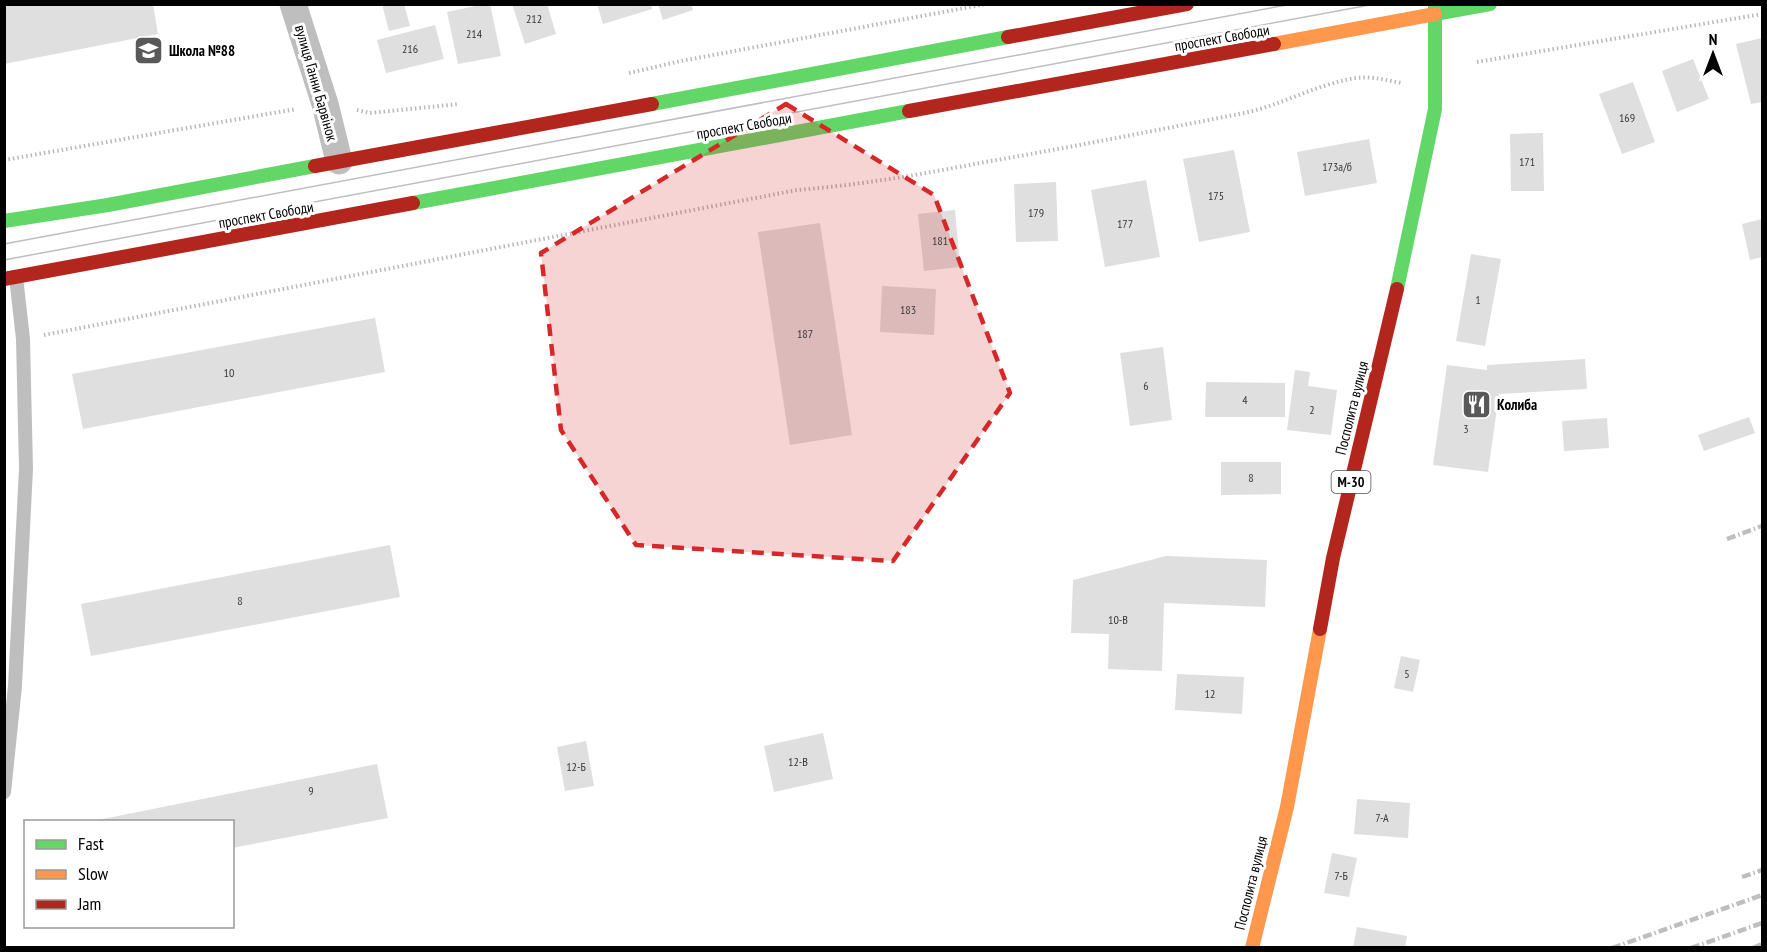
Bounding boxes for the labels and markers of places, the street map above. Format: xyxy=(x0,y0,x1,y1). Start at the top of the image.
school or university icon: Школа №88 xyxy=(132,35,164,67)
place label: Школа №88 xyxy=(169,41,235,60)
restaurant icon: Колиба xyxy=(1460,389,1492,421)
place label: Колиба xyxy=(1497,395,1537,414)

